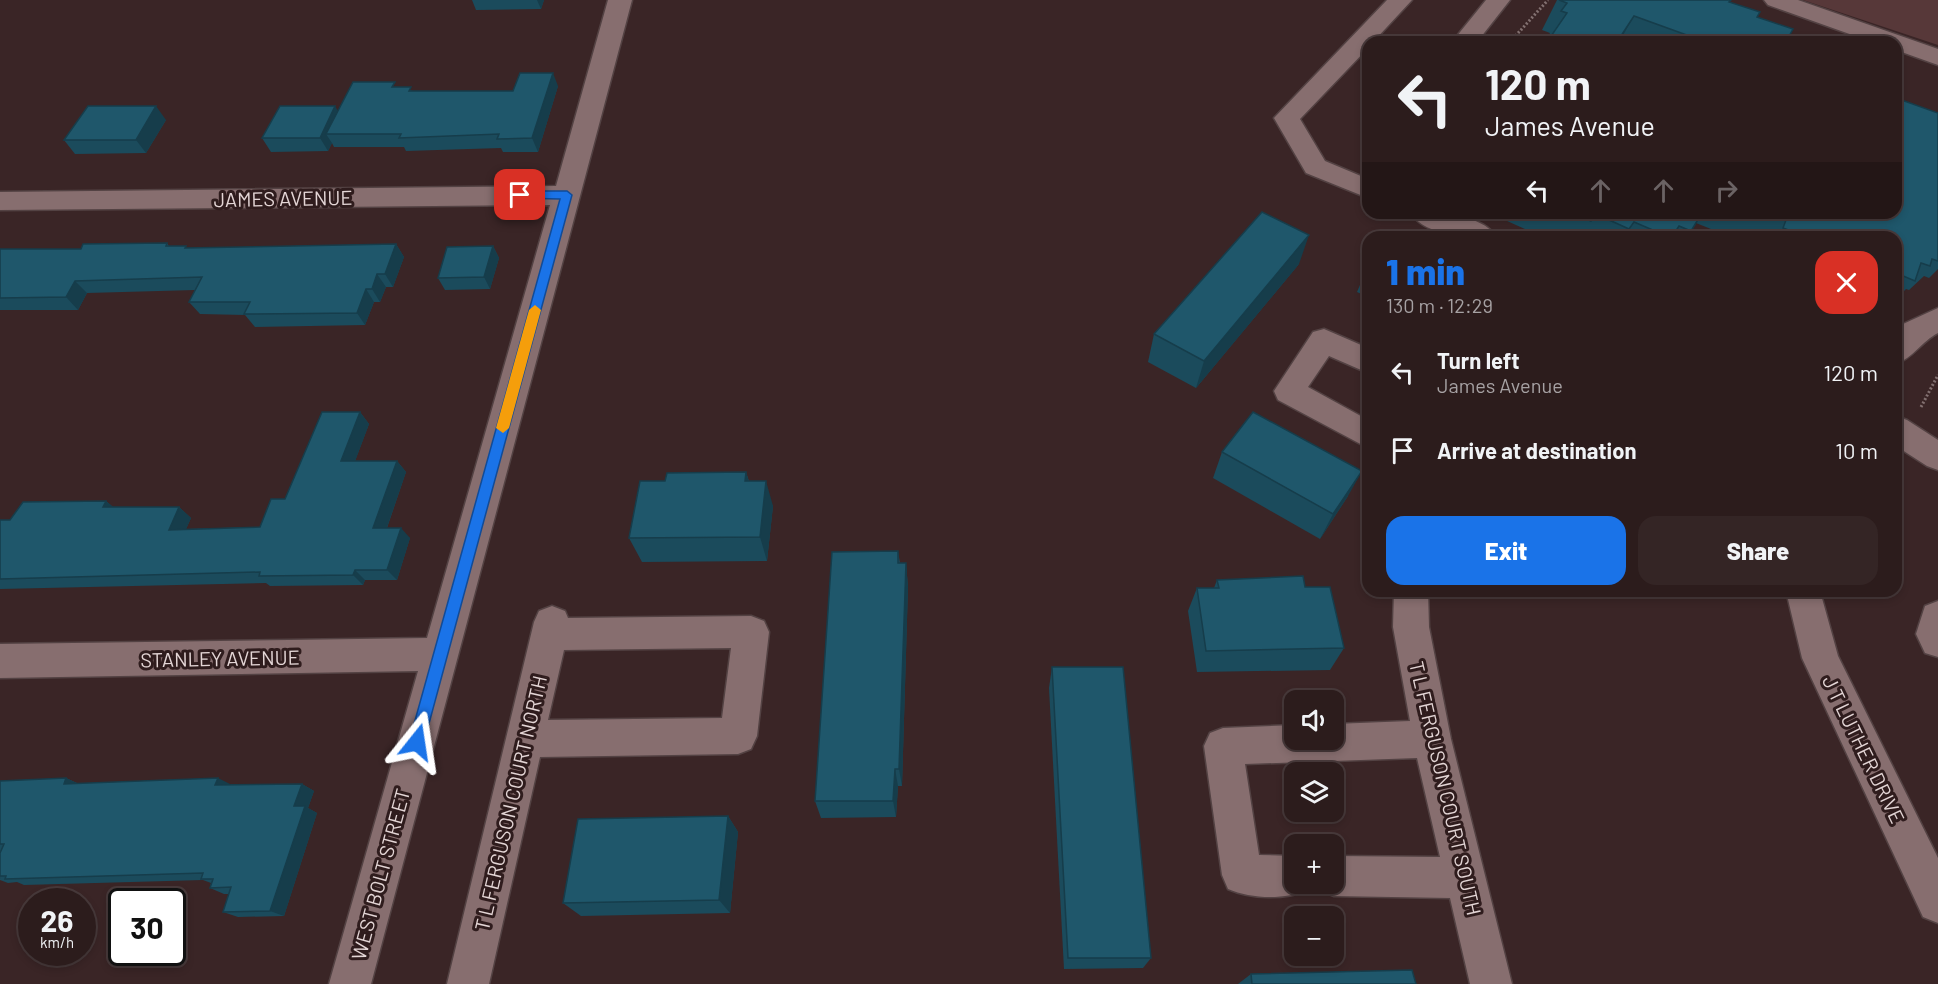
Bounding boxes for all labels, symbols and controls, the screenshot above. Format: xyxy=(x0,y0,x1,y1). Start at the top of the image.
text: 120 m xyxy=(1485,58,1591,108)
icon: left xyxy=(1386,60,1464,138)
text: James Avenue xyxy=(1485,109,1655,141)
pin xyxy=(494,169,545,220)
icon: left xyxy=(1521,174,1554,207)
icon: ahead xyxy=(1584,174,1617,207)
icon: ahead xyxy=(1647,174,1680,207)
icon: right xyxy=(1710,174,1743,207)
icon: arrive xyxy=(503,178,536,211)
street label: JAMES AVENUE xyxy=(213,185,353,211)
text: 1 min xyxy=(1386,249,1465,292)
button: close xyxy=(1815,251,1878,314)
text: 130 m · 12:29 xyxy=(1386,293,1493,317)
text: Turn left xyxy=(1437,347,1520,373)
icon: left xyxy=(1386,356,1419,389)
text: 120 m xyxy=(1823,359,1878,385)
text: James Avenue xyxy=(1437,373,1563,397)
icon: arrive xyxy=(1386,434,1419,467)
text: Arrive at destination xyxy=(1437,437,1636,463)
text: 10 m xyxy=(1835,437,1878,463)
button: Exit xyxy=(1386,516,1626,585)
button: Share xyxy=(1638,516,1878,585)
street label: STANLEY AVENUE xyxy=(140,645,300,671)
street label: T L FERGUSON COURT SOUTH xyxy=(1405,659,1487,917)
street label: J T LUTHER DRIVE xyxy=(1818,671,1910,827)
street label: T L FERGUSON COURT NORTH xyxy=(469,673,551,933)
map controls xyxy=(1284,690,1344,966)
button: sound xyxy=(1284,690,1344,750)
position arrow xyxy=(385,710,449,774)
button: layers xyxy=(1284,762,1344,822)
street label: WEST BOLT STREET xyxy=(346,786,414,962)
button: + xyxy=(1284,834,1344,894)
speed limit sign: 30 xyxy=(108,888,186,966)
text: 26 xyxy=(41,902,73,938)
button: − xyxy=(1284,906,1344,966)
text: km/h xyxy=(40,933,74,951)

